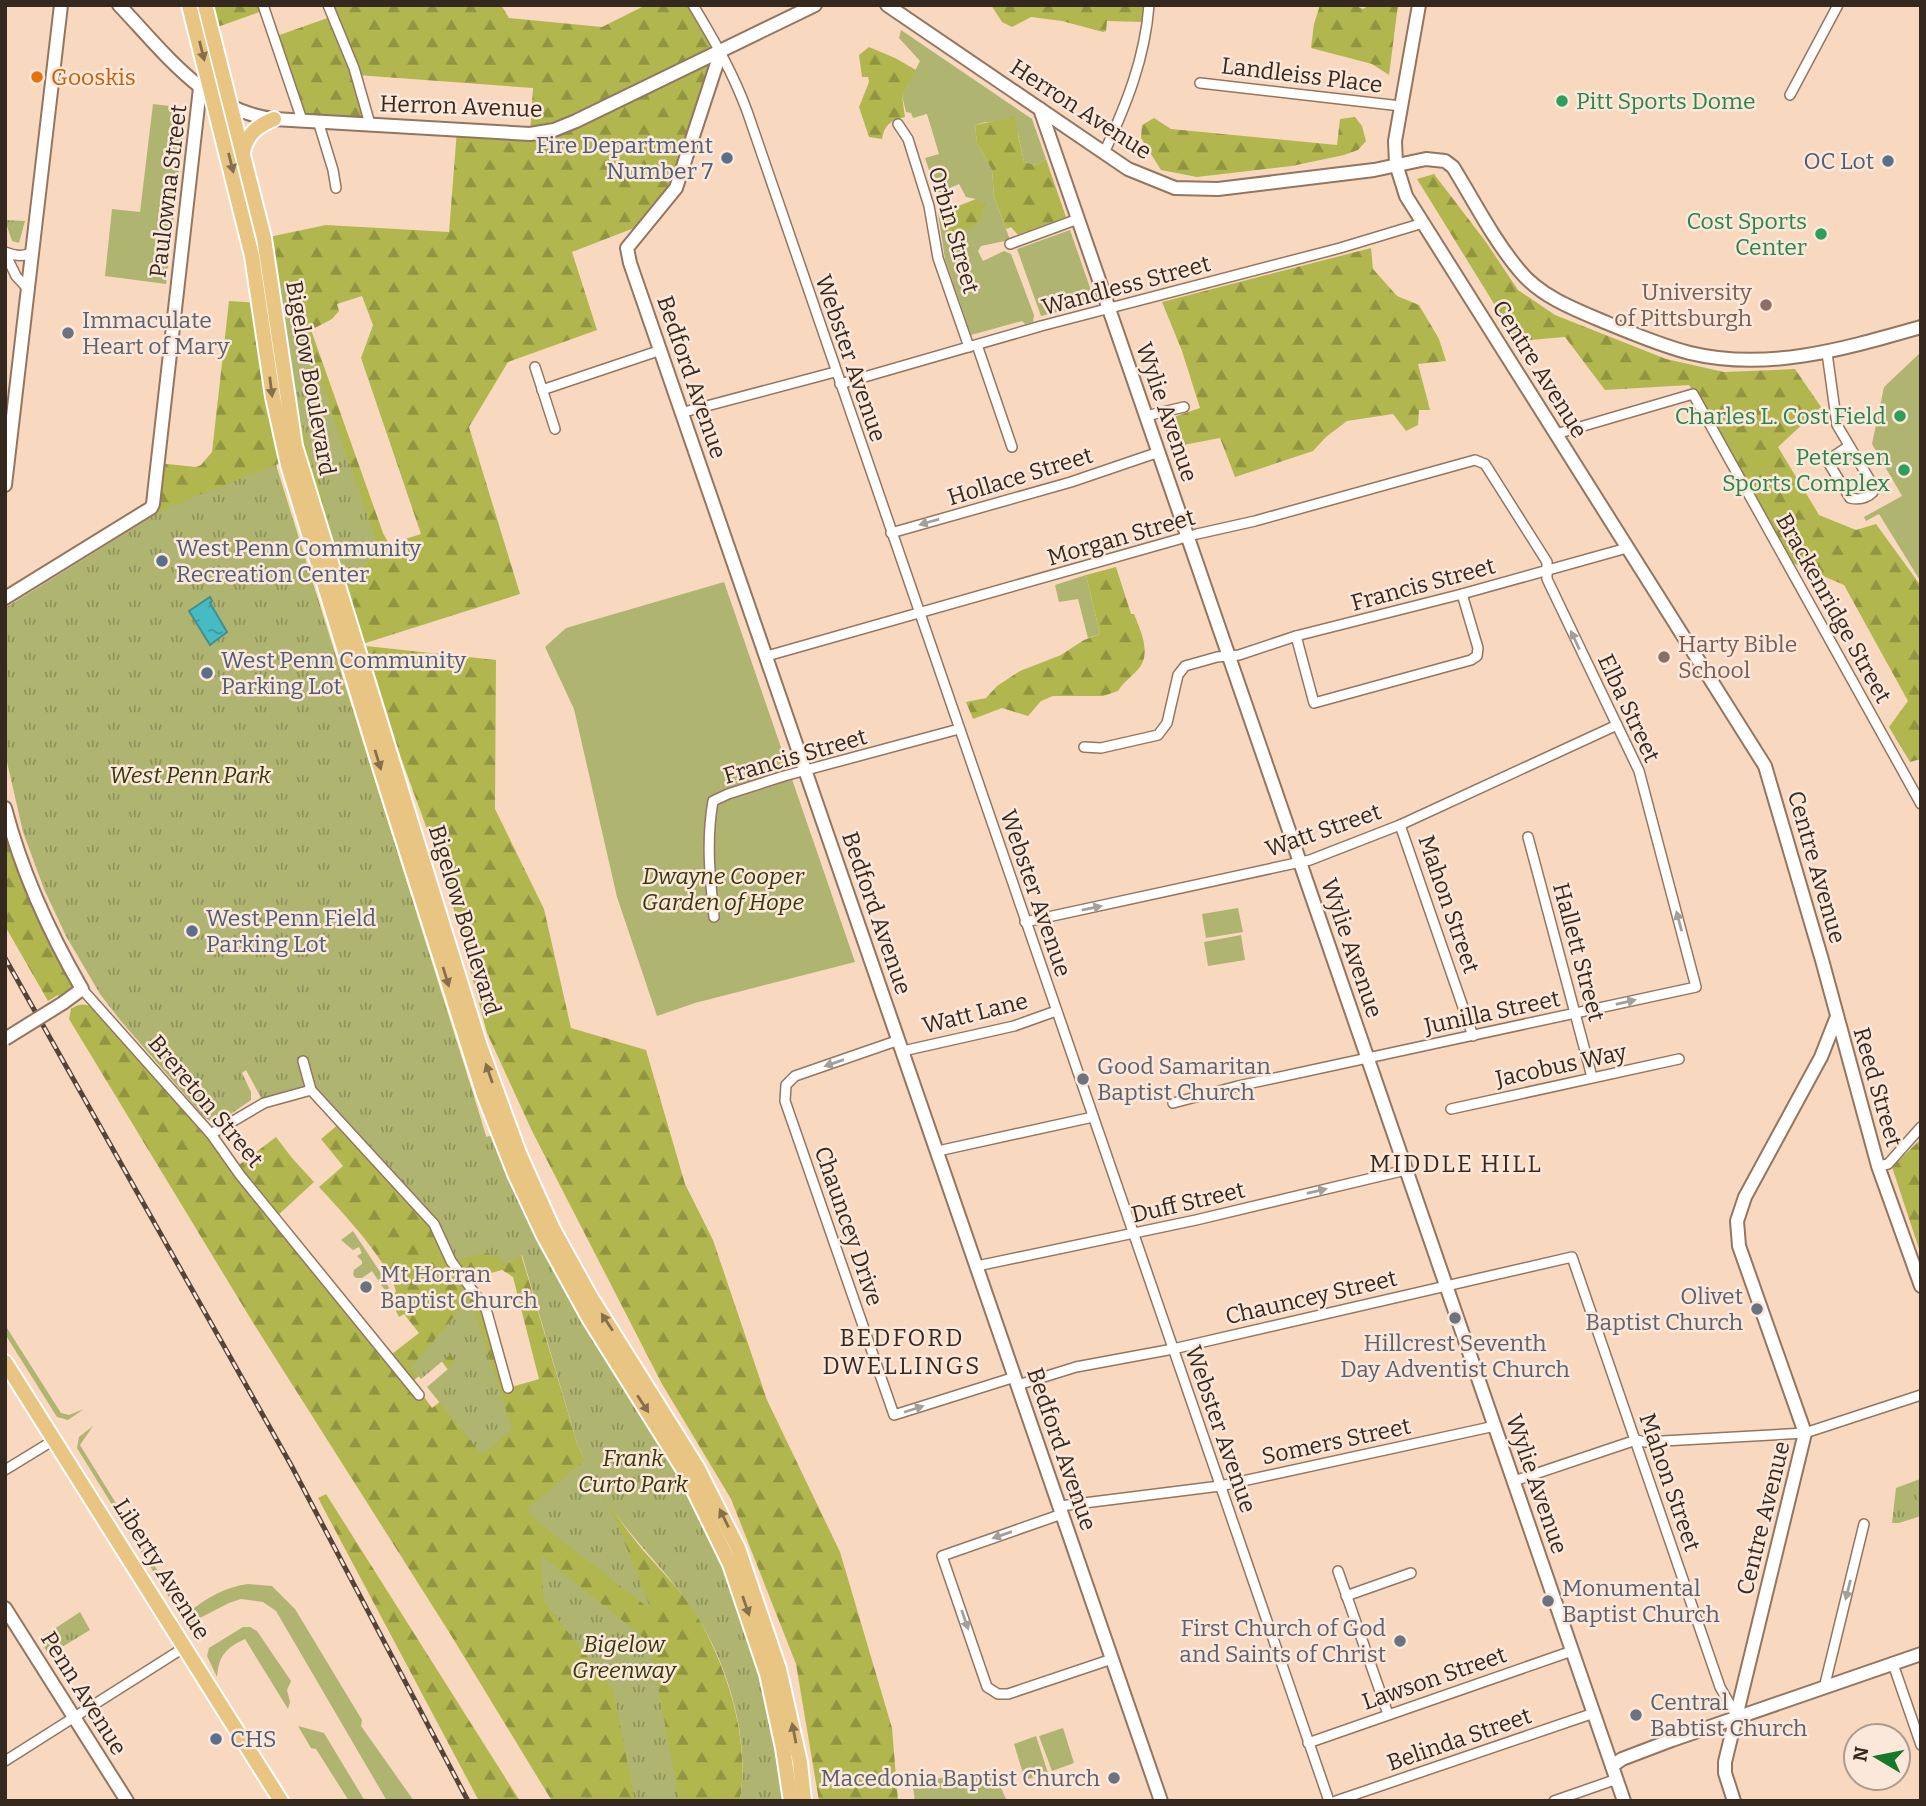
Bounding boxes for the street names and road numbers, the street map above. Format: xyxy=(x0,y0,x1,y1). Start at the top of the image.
street label: Landleiss Place xyxy=(1220,51,1384,99)
street label: Herron Avenue xyxy=(1005,53,1157,165)
street label: Herron Avenue xyxy=(379,89,543,123)
street label: Paulowna Street xyxy=(143,103,193,279)
street label: Orbin Street xyxy=(923,163,985,297)
street label: Wandless Street xyxy=(1039,249,1213,321)
street label: Webster Avenue xyxy=(809,271,893,445)
street label: Bigelow Boulevard xyxy=(280,279,342,478)
street label: Bedford Avenue xyxy=(651,292,733,462)
street label: Centre Avenue xyxy=(1486,295,1594,443)
street label: Wylie Avenue xyxy=(1130,339,1204,485)
street label: Hollace Street xyxy=(944,441,1096,511)
street label: Morgan Street xyxy=(1044,503,1198,571)
street label: Brackenridge Street xyxy=(1770,508,1898,708)
street label: Francis Street xyxy=(1348,551,1498,617)
street label: Elba Street xyxy=(1592,649,1666,767)
street label: Francis Street xyxy=(720,722,870,790)
street label: Centre Avenue xyxy=(1782,788,1852,946)
street label: Watt Street xyxy=(1262,797,1384,863)
street label: Webster Avenue xyxy=(994,806,1078,980)
street label: Bigelow Boulevard xyxy=(423,822,507,1019)
street label: Bedford Avenue xyxy=(836,828,918,998)
street label: Mahon Street xyxy=(1412,831,1486,977)
street label: Wylie Avenue xyxy=(1315,875,1389,1021)
street label: Hallett Street xyxy=(1547,880,1611,1024)
street label: Junilla Street xyxy=(1421,984,1562,1040)
street label: Watt Lane xyxy=(919,986,1031,1040)
street label: Reed Street xyxy=(1848,1024,1908,1150)
street label: Brereton Street xyxy=(143,1029,269,1173)
street label: Jacobus Way xyxy=(1492,1037,1630,1093)
street label: Chauncey Drive xyxy=(809,1143,889,1309)
street label: Duff Street xyxy=(1128,1175,1248,1229)
street label: Chauncey Street xyxy=(1223,1264,1399,1330)
street label: Webster Avenue xyxy=(1179,1342,1263,1516)
street label: Bedford Avenue xyxy=(1021,1364,1103,1534)
street label: Mahon Street xyxy=(1633,1409,1707,1555)
street label: Wylie Avenue xyxy=(1500,1411,1574,1557)
street label: Somers Street xyxy=(1259,1412,1413,1470)
street label: Centre Avenue xyxy=(1730,1438,1796,1598)
street label: Liberty Avenue xyxy=(107,1493,217,1645)
street label: Penn Avenue xyxy=(35,1626,133,1760)
street label: Lawson Street xyxy=(1358,1640,1510,1716)
street label: Belinda Street xyxy=(1383,1701,1535,1777)

